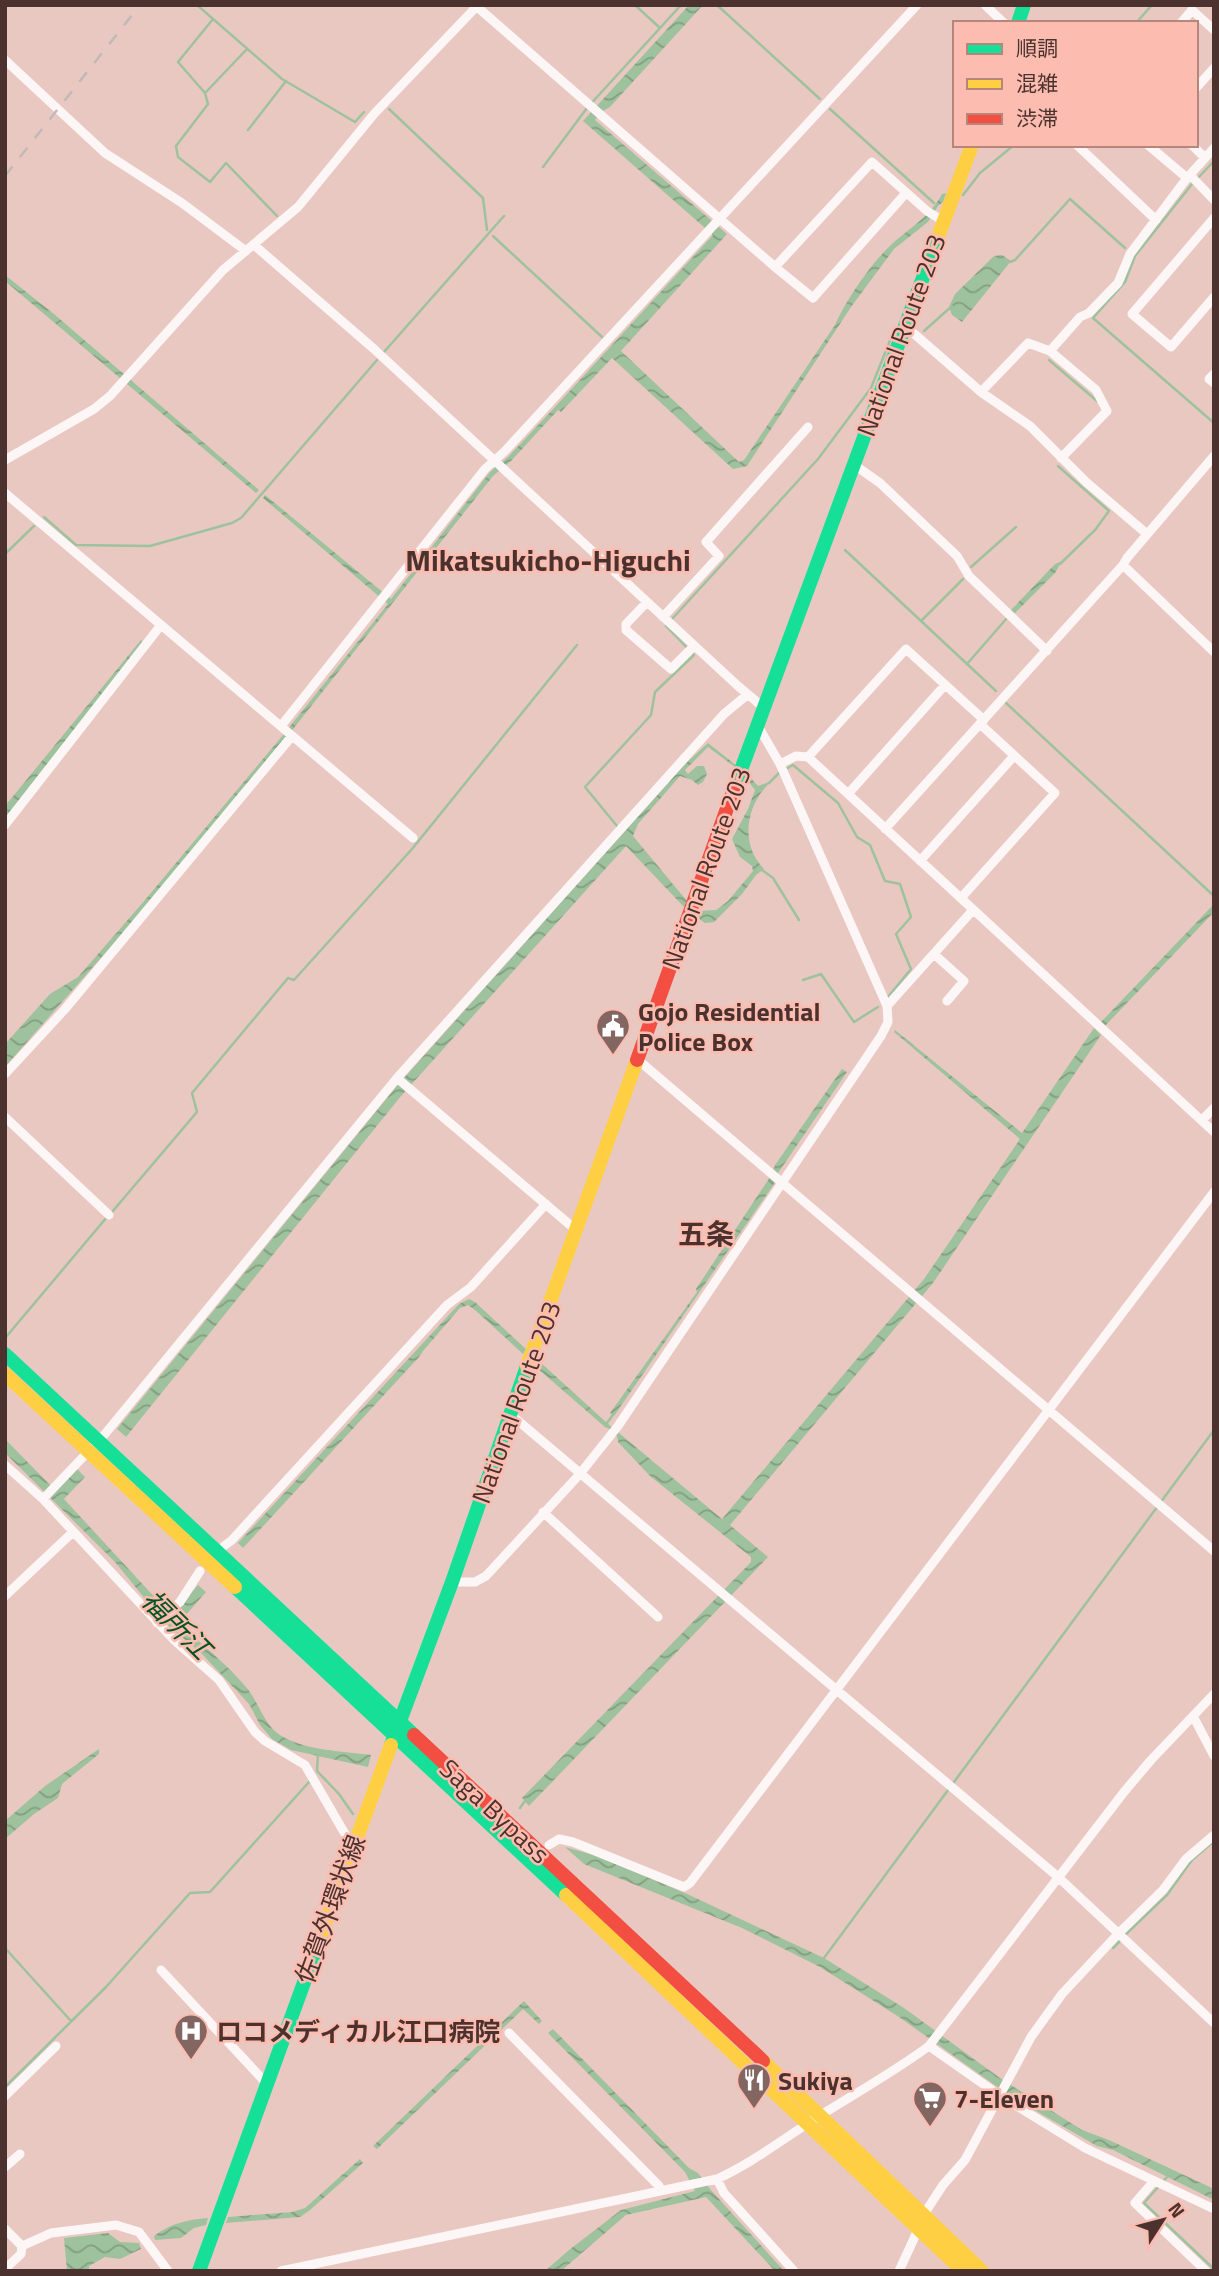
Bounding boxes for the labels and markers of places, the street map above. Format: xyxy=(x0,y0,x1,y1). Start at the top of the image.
place label: Gojo Residential Police Box xyxy=(638,992,821,1061)
public building icon: Gojo Residential Police Box xyxy=(594,1007,632,1056)
hospital icon: ロコメディカル江口病院 xyxy=(172,2012,210,2061)
place label: ロコメディカル江口病院 xyxy=(216,2012,500,2051)
restaurant icon: Sukiya xyxy=(735,2061,773,2110)
place label: Sukiya xyxy=(778,2061,853,2100)
supermarket icon: 7-Eleven xyxy=(911,2079,949,2128)
place label: 7-Eleven xyxy=(954,2079,1054,2118)

